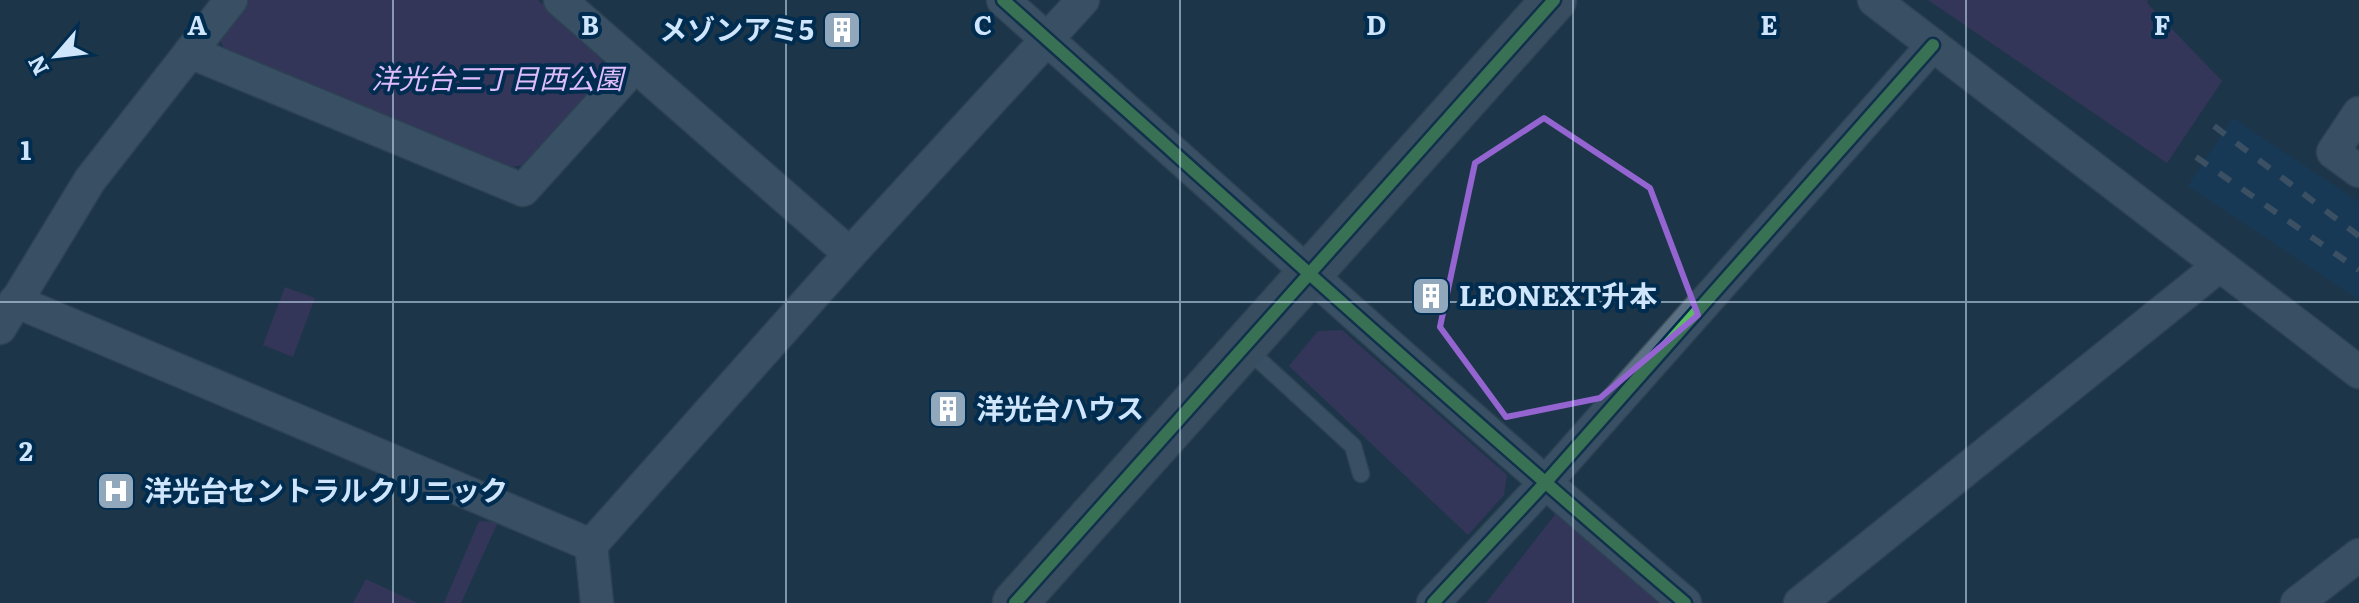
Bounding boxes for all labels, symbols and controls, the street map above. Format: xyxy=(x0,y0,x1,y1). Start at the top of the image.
text: A xyxy=(187,4,207,43)
text: B xyxy=(581,4,599,43)
text: C xyxy=(974,4,992,43)
text: D xyxy=(1366,4,1386,43)
text: E xyxy=(1760,4,1778,43)
text: F xyxy=(2154,4,2170,43)
place label: メゾンアミ5 xyxy=(659,7,814,49)
building icon: メゾンアミ5 xyxy=(821,9,863,51)
north arrow xyxy=(16,16,96,96)
text: N xyxy=(18,50,56,82)
park label: 洋光台三丁目西公園 xyxy=(371,56,627,98)
text: 1 xyxy=(21,129,32,168)
place label: LEONEXT升本 xyxy=(1459,273,1658,315)
building icon: LEONEXT升本 xyxy=(1410,275,1452,317)
place label: 洋光台ハウス xyxy=(976,386,1144,428)
building icon: 洋光台ハウス xyxy=(927,388,969,430)
text: 2 xyxy=(19,430,33,469)
place label: 洋光台セントラルクリニック xyxy=(144,468,508,510)
hospital icon: 洋光台セントラルクリニック xyxy=(95,470,137,512)

